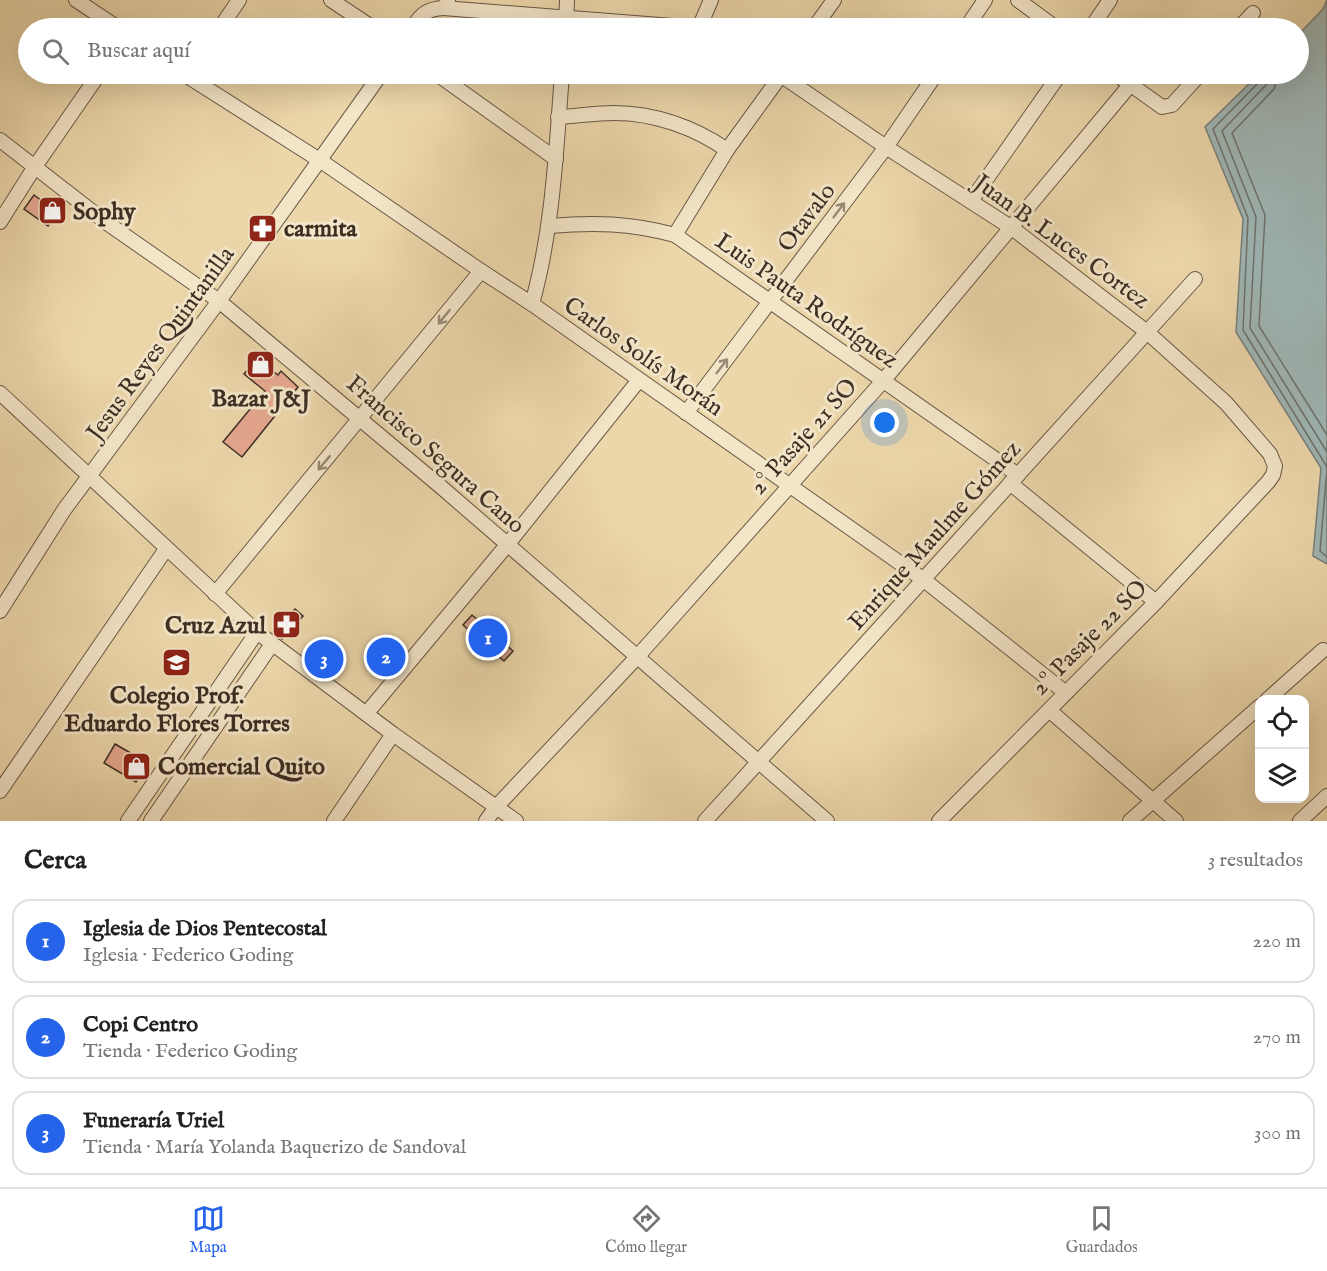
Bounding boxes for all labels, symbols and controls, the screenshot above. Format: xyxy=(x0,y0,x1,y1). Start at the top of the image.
search box xyxy=(18,18,1309,84)
icon: search xyxy=(39,35,72,68)
text: Buscar aquí xyxy=(87,37,190,65)
street label: Juan B. Luces Cortez xyxy=(965,166,1155,316)
street label: Otavalo xyxy=(771,177,843,259)
shop icon: Sophy xyxy=(36,195,68,227)
place label: Sophy xyxy=(73,197,137,228)
one-way arrow xyxy=(833,203,845,219)
pharmacy icon: carmita xyxy=(247,212,279,244)
place label: carmita xyxy=(284,214,358,245)
street label: Luis Pauta Rodríguez xyxy=(708,226,904,376)
street label: Jesus Reyes Quintanilla xyxy=(79,240,243,450)
street label: Carlos Solís Morán xyxy=(557,291,729,424)
one-way arrow xyxy=(437,309,450,325)
shop icon: Bazar J&J xyxy=(245,349,277,381)
one-way arrow xyxy=(715,358,728,374)
street label: Francisco Segura Cano xyxy=(339,369,531,541)
street label: 2° Pasaje 21 SO xyxy=(744,372,865,502)
place label: Bazar J&J xyxy=(211,384,311,415)
your location xyxy=(870,408,899,437)
street label: Enrique Maulme Gómez xyxy=(842,435,1028,637)
one-way arrow xyxy=(317,455,330,471)
street label: 2º Pasaje 22 SO xyxy=(1026,574,1155,703)
pharmacy icon: Cruz Azul xyxy=(271,609,303,641)
place label: Cruz Azul xyxy=(165,611,266,642)
pin: 1 xyxy=(468,616,508,660)
pin: 2 xyxy=(366,634,406,680)
pin: 3 xyxy=(304,636,344,682)
school or university icon: Colegio Prof. Eduardo Flores Torres xyxy=(161,646,193,678)
place label: Colegio Prof. Eduardo Flores Torres xyxy=(64,681,290,740)
map controls xyxy=(1255,695,1309,803)
button: locate xyxy=(1255,695,1309,749)
button: layers xyxy=(1255,749,1309,803)
shop icon: Comercial Quito xyxy=(121,750,153,782)
place label: Comercial Quito xyxy=(158,752,325,783)
text: Cerca xyxy=(24,844,86,877)
text: 3 resultados xyxy=(1208,848,1303,873)
text: Iglesia de Dios Pentecostal xyxy=(83,915,327,943)
text: 1 xyxy=(42,929,49,954)
text: 220 m xyxy=(1253,929,1301,954)
text: Iglesia · Federico Goding xyxy=(83,943,293,968)
text: Copi Centro xyxy=(83,1011,198,1039)
text: 2 xyxy=(41,1025,50,1050)
text: 270 m xyxy=(1253,1025,1301,1050)
text: Tienda · Federico Goding xyxy=(83,1039,297,1064)
text: Funeraría Uriel xyxy=(83,1107,224,1135)
text: 3 xyxy=(42,1121,49,1146)
text: 300 m xyxy=(1254,1121,1301,1146)
text: Tienda · María Yolanda Baquerizo de Sandoval xyxy=(83,1135,466,1160)
tab: Mapa xyxy=(189,1202,227,1258)
tab: Cómo llegar xyxy=(605,1202,687,1258)
tab: Guardados xyxy=(1066,1202,1138,1258)

